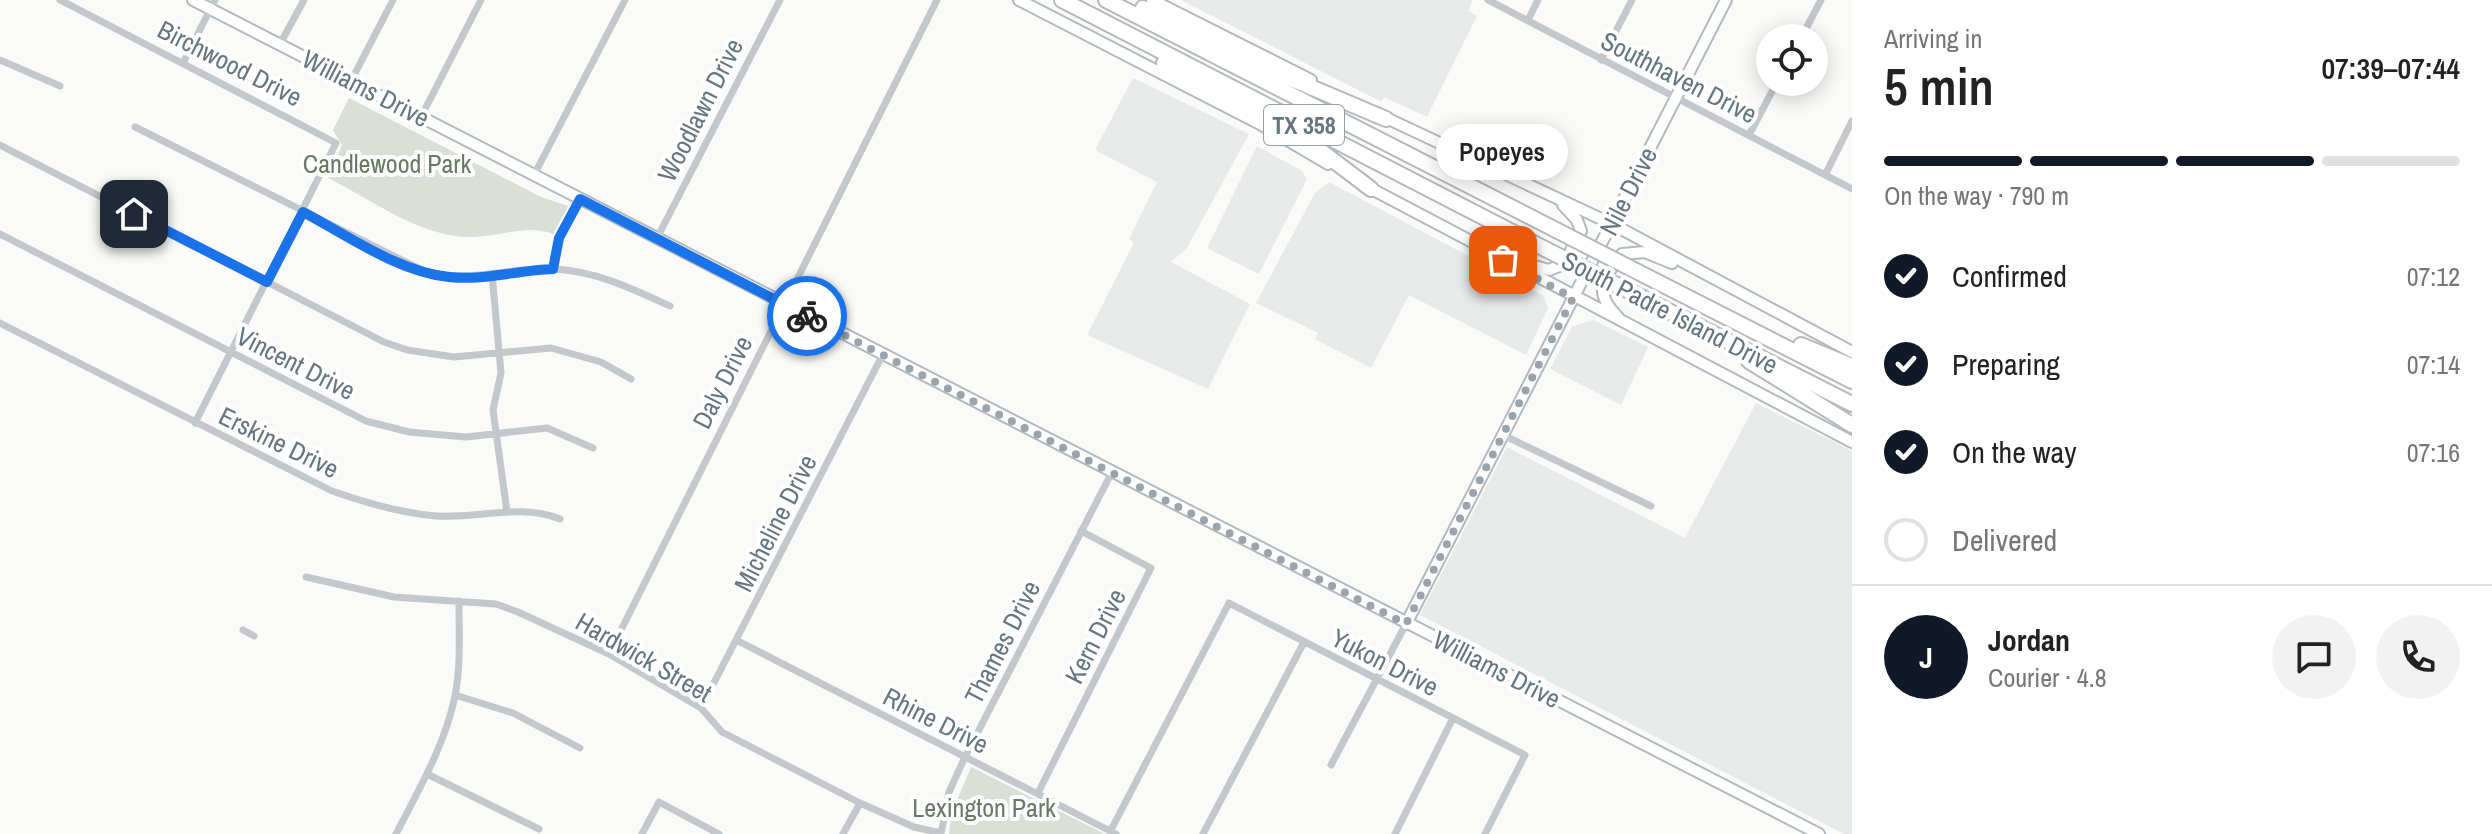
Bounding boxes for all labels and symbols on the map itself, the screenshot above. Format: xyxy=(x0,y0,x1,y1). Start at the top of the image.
street label: Birchwood Drive xyxy=(152,12,308,114)
street label: Southhaven Drive xyxy=(1595,23,1763,131)
street label: Woodlawn Drive xyxy=(649,33,751,187)
street label: Williams Drive xyxy=(296,41,436,135)
road number: TX 358 xyxy=(1264,105,1344,145)
callout: Popeyes xyxy=(1437,124,1569,180)
street label: Nile Drive xyxy=(1591,141,1665,241)
park label: Candlewood Park xyxy=(303,146,471,181)
pin xyxy=(100,180,168,248)
pin xyxy=(1469,226,1537,294)
street label: South Padre Island Drive xyxy=(1556,242,1784,382)
courier xyxy=(767,276,847,356)
street label: Vincent Drive xyxy=(231,318,361,408)
street label: Daly Drive xyxy=(684,330,760,434)
street label: Erskine Drive xyxy=(213,398,345,486)
street label: Micheline Drive xyxy=(726,449,824,597)
street label: Thames Drive xyxy=(956,574,1048,710)
street label: Kern Drive xyxy=(1056,583,1134,689)
street label: Hardwick Street xyxy=(570,604,718,710)
street label: Yukon Drive xyxy=(1325,620,1445,704)
street label: Williams Drive xyxy=(1427,622,1567,716)
street label: Rhine Drive xyxy=(877,679,995,761)
park label: Lexington Park xyxy=(912,790,1056,825)

